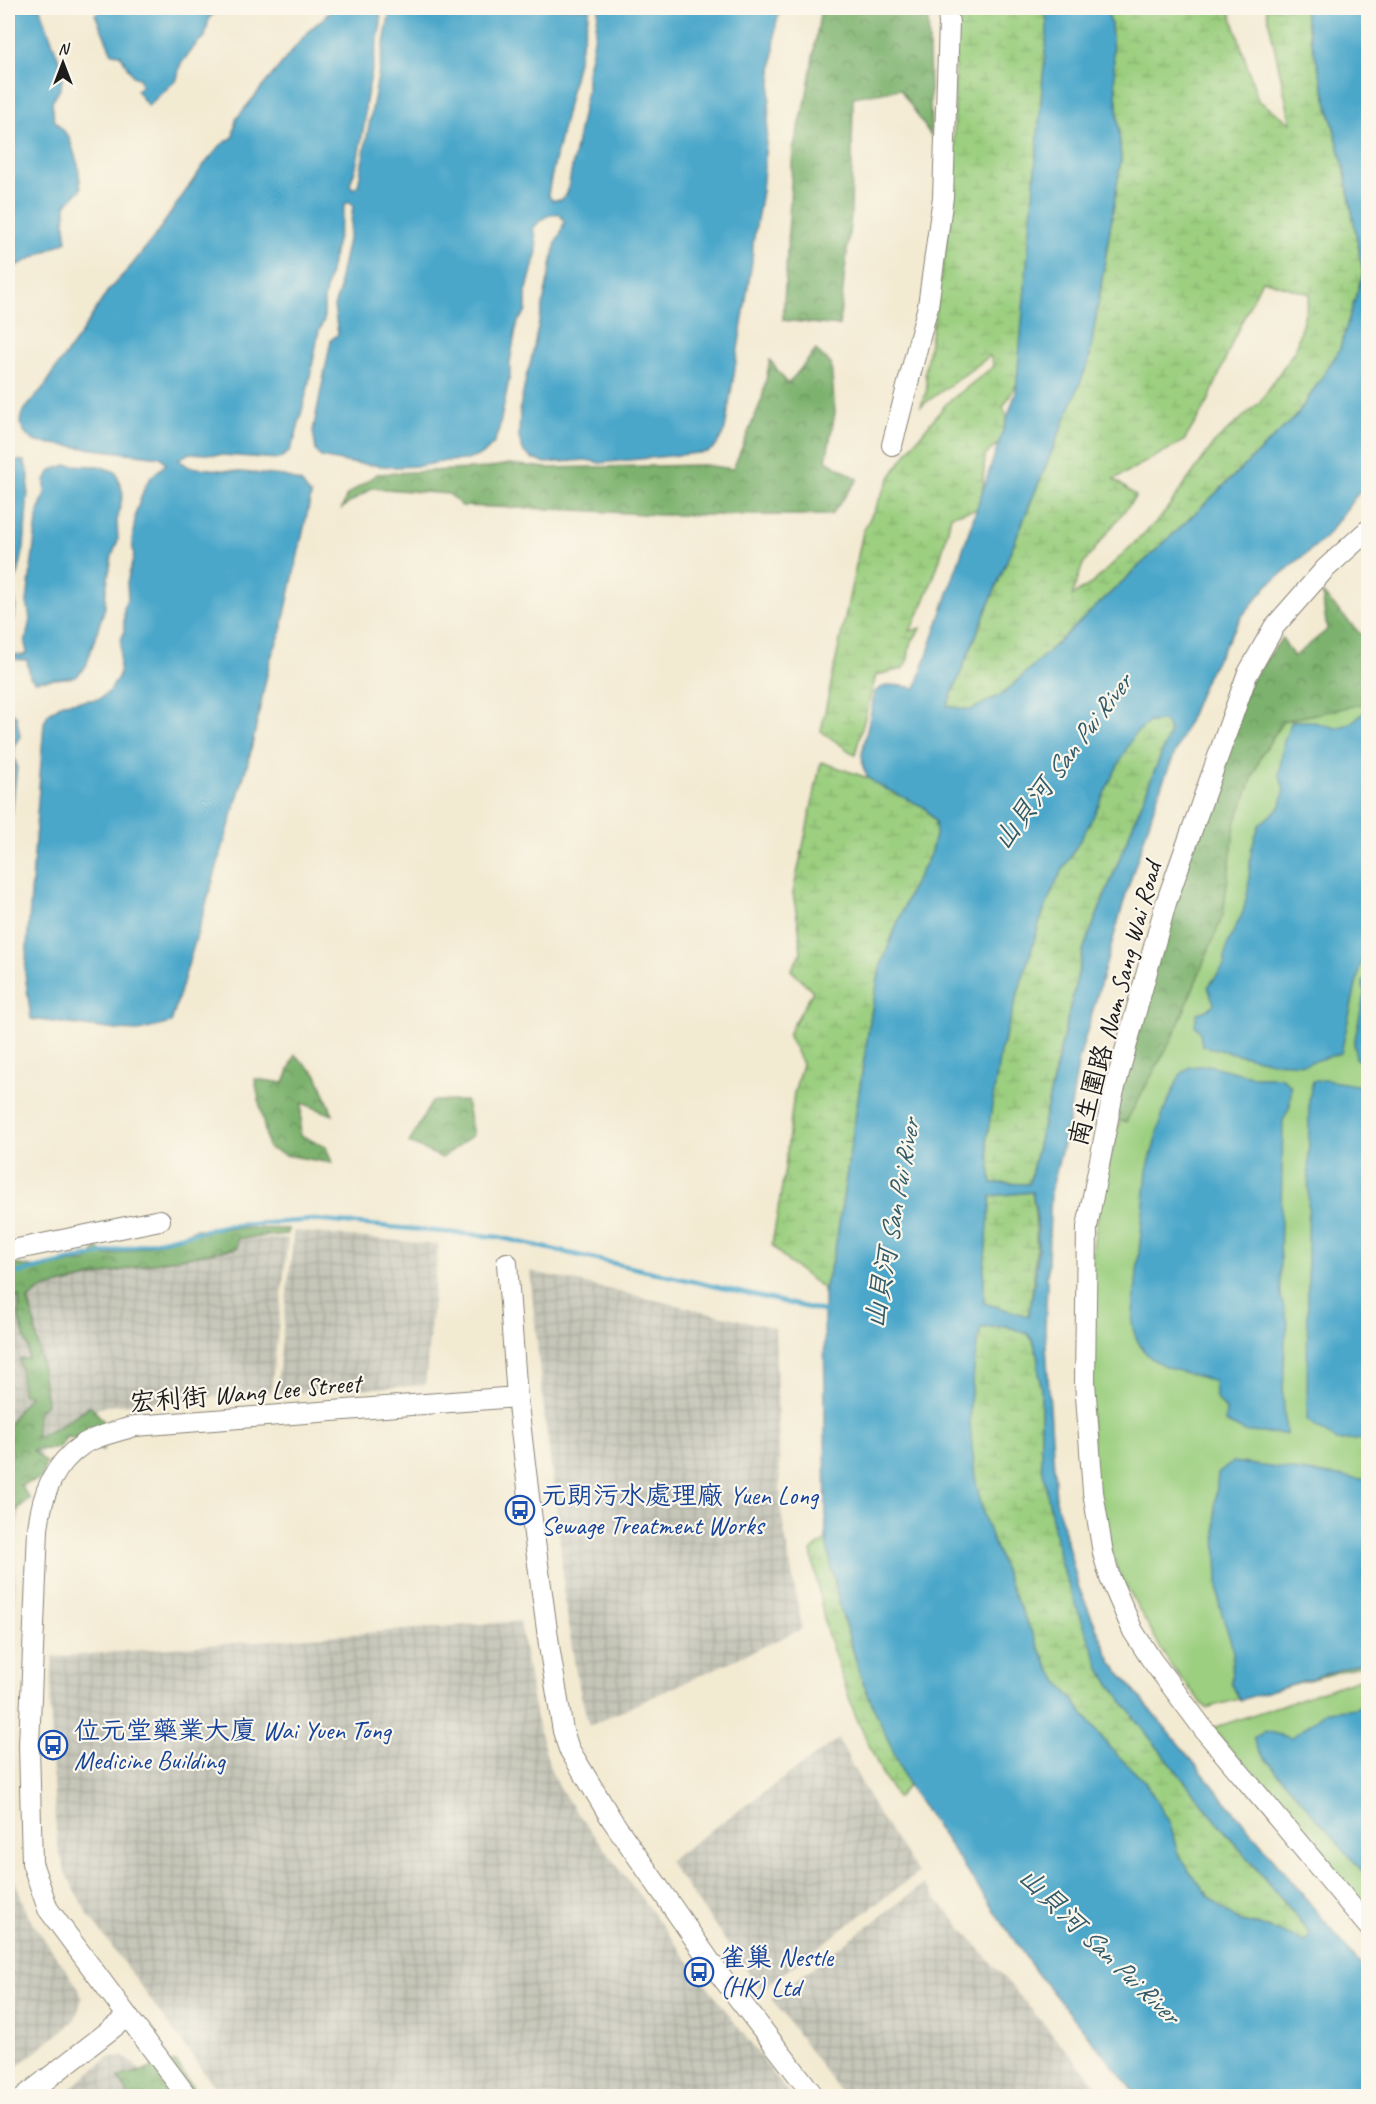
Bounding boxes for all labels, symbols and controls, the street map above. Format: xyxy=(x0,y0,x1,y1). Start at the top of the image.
north arrow xyxy=(33,33,93,93)
text: N xyxy=(58,39,71,59)
water label: 山貝河 San Pui River xyxy=(985,664,1142,856)
street label: 南生圍路 Nam Sang Wai Road xyxy=(1061,855,1170,1150)
water label: 山貝河 San Pui River xyxy=(857,1113,928,1331)
street label: 宏利街 Wang Lee Street xyxy=(128,1366,365,1420)
place label: 元朗污水處理廠 Yuen Long Sewage Treatment Works xyxy=(541,1479,820,1542)
bus stop icon: 元朗污水處理廠 Yuen Long Sewage Treatment Works xyxy=(504,1494,536,1526)
place label: 位元堂藥業大廈 Wai Yuen Tong Medicine Building xyxy=(74,1714,393,1777)
bus stop icon: 位元堂藥業大廈 Wai Yuen Tong Medicine Building xyxy=(37,1729,69,1761)
water label: 山貝河 San Pui River xyxy=(1011,1860,1190,2033)
place label: 雀巢 Nestle (HK) Ltd xyxy=(720,1941,834,2004)
bus stop icon: 雀巢 Nestle (HK) Ltd xyxy=(683,1956,715,1988)

